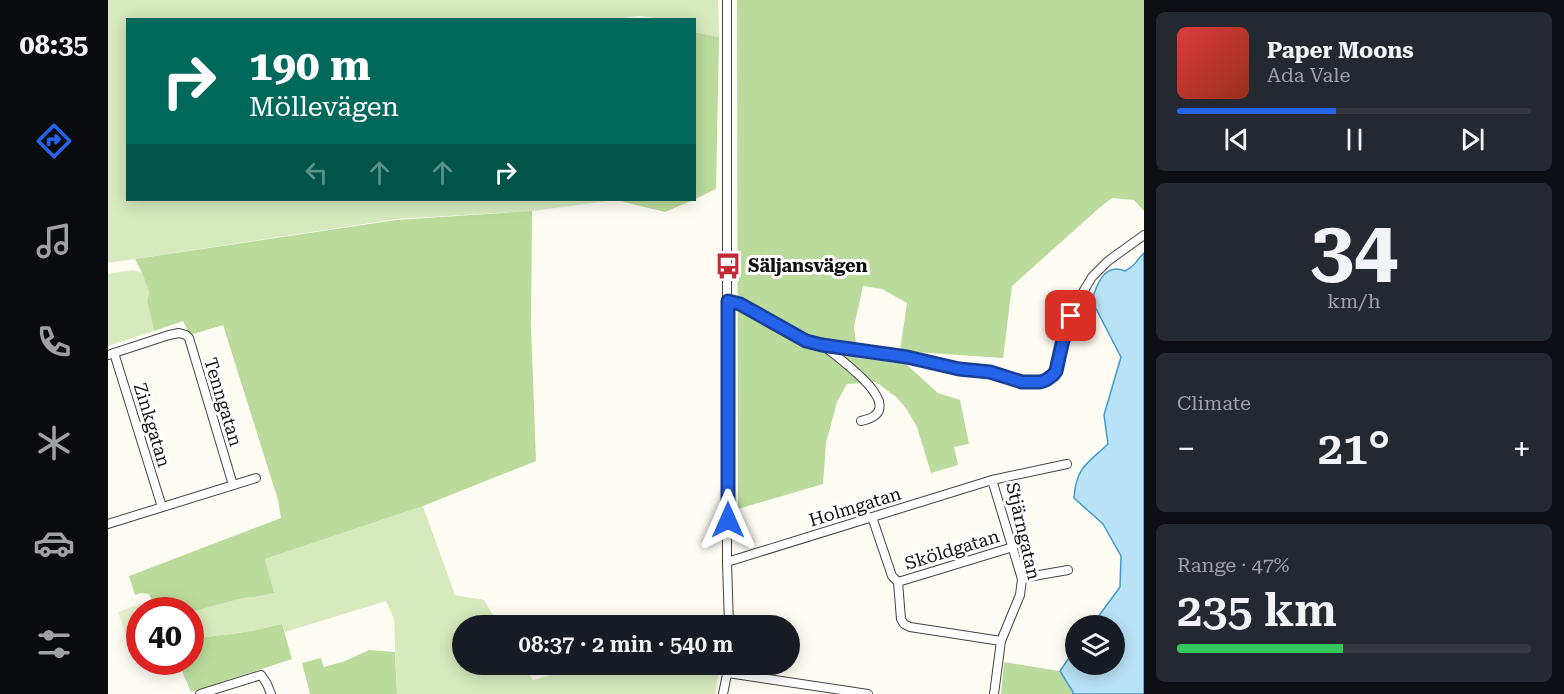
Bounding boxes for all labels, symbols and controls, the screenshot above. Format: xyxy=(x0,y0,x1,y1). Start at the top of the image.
text: 08:35 xyxy=(20,29,88,61)
text: Paper Moons xyxy=(1267,38,1414,63)
text: 190 m xyxy=(249,41,371,90)
icon: right xyxy=(150,42,228,120)
text: Ada Vale xyxy=(1267,63,1350,87)
text: Möllevägen xyxy=(249,91,399,123)
icon: directions xyxy=(33,120,75,162)
icon: previous xyxy=(1220,123,1253,156)
icon: pause xyxy=(1338,123,1371,156)
icon: next xyxy=(1456,123,1489,156)
icon: left xyxy=(300,156,333,189)
icon: ahead xyxy=(363,156,396,189)
icon: ahead xyxy=(426,156,459,189)
icon: right xyxy=(489,156,522,189)
text: 34 xyxy=(1310,204,1398,295)
icon: music xyxy=(33,220,75,262)
bus stop icon: Säljansvägen xyxy=(713,251,743,281)
place label: Säljansvägen xyxy=(748,255,868,276)
text: km/h xyxy=(1327,289,1381,313)
pin xyxy=(1045,290,1096,341)
icon: arrive xyxy=(1054,299,1087,332)
icon: phone xyxy=(33,321,75,363)
street label: Tenngatan xyxy=(200,355,247,449)
street label: Zinkgatan xyxy=(130,380,175,470)
text: Climate xyxy=(1177,391,1251,415)
icon: climate xyxy=(33,422,75,464)
text: 21° xyxy=(1318,422,1390,475)
text: − xyxy=(1177,429,1195,468)
text: + xyxy=(1513,429,1531,468)
street label: Stjärngatan xyxy=(1002,480,1045,582)
street label: Holmgatan xyxy=(806,482,904,531)
position arrow xyxy=(696,488,760,552)
icon: car xyxy=(33,522,75,564)
street label: Sköldgatan xyxy=(902,525,1002,574)
text: Range · 47% xyxy=(1177,553,1289,577)
text: 235 km xyxy=(1177,584,1337,637)
speed limit sign: 40 xyxy=(126,597,204,675)
map controls xyxy=(1065,615,1125,675)
button: layers xyxy=(1065,615,1125,675)
icon: filters xyxy=(33,623,75,665)
text: 08:37 · 2 min · 540 m xyxy=(519,632,733,657)

